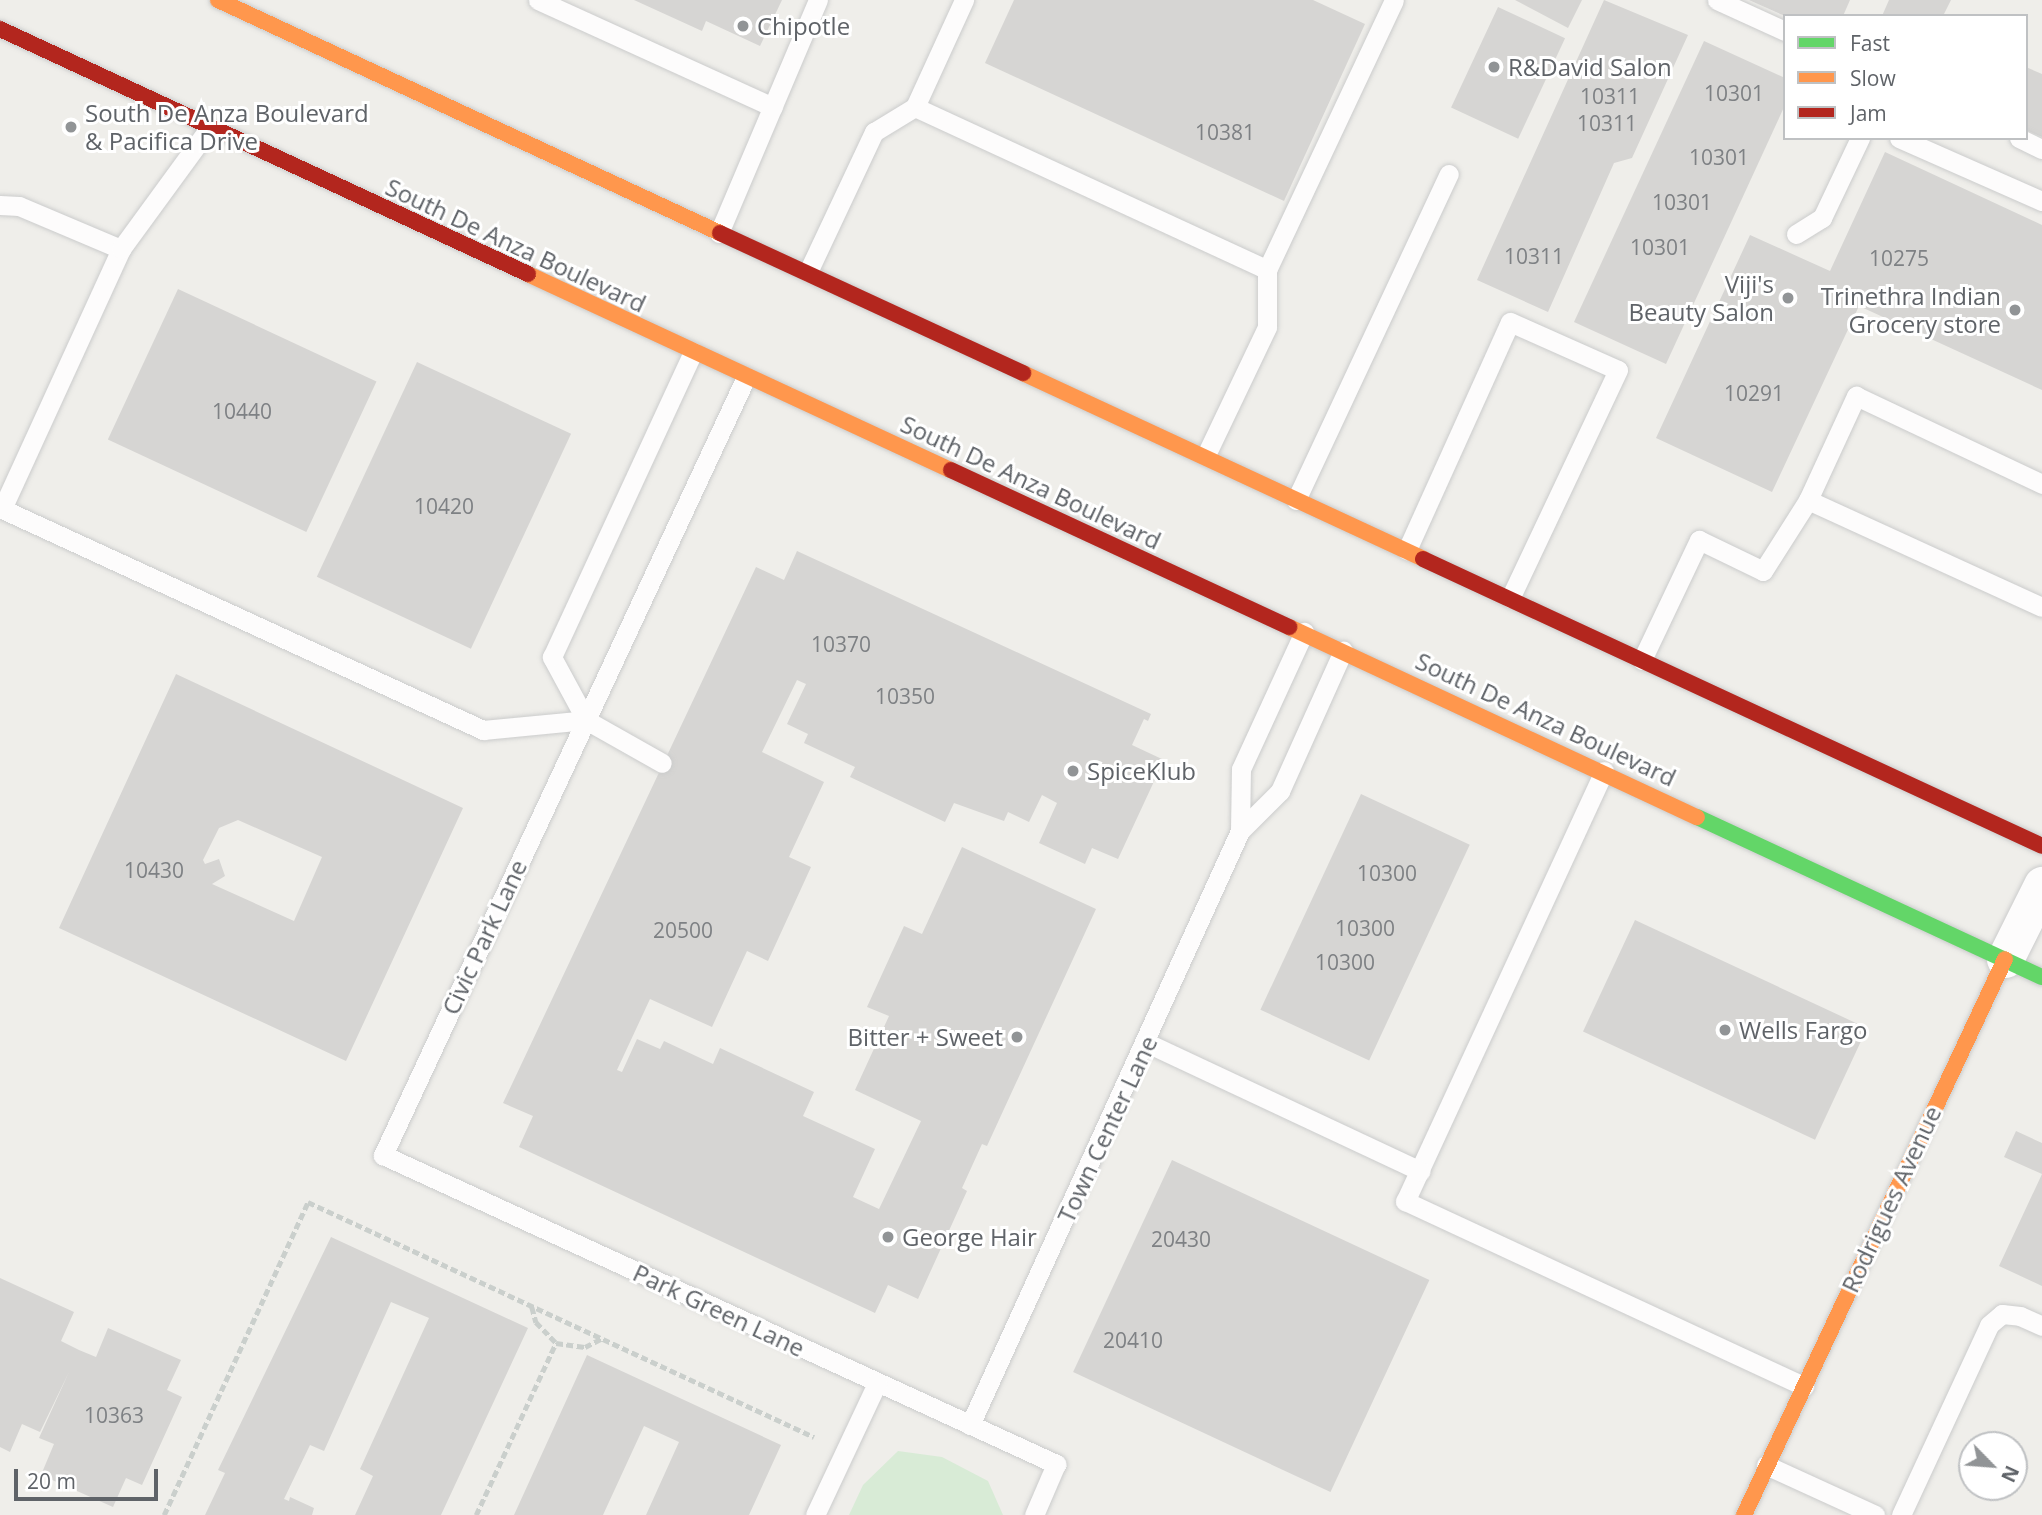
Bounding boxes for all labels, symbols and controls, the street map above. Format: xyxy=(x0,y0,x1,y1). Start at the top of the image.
place label: Chipotle xyxy=(757,12,850,40)
legend xyxy=(1783,14,2028,140)
marker: Chipotle xyxy=(735,18,751,34)
text: Fast xyxy=(1850,29,1890,57)
place label: R&David Salon xyxy=(1508,53,1672,81)
marker: R&David Salon xyxy=(1486,59,1502,75)
text: Slow xyxy=(1850,64,1896,92)
house number: 10301 xyxy=(1704,80,1764,106)
house number: 10311 xyxy=(1580,83,1640,109)
place label: South De Anza Boulevard & Pacifica Drive xyxy=(85,99,369,155)
text: Jam xyxy=(1850,99,1887,127)
house number: 10311 xyxy=(1577,110,1637,136)
marker: South De Anza Boulevard & Pacifica Drive xyxy=(63,119,79,135)
house number: 10381 xyxy=(1195,119,1255,145)
house number: 10301 xyxy=(1689,144,1749,170)
street label: South De Anza Boulevard xyxy=(381,172,651,318)
house number: 10301 xyxy=(1652,189,1712,215)
house number: 10301 xyxy=(1630,234,1690,260)
house number: 10311 xyxy=(1504,243,1564,269)
house number: 10275 xyxy=(1869,245,1929,271)
place label: Viji's Beauty Salon xyxy=(1628,270,1774,326)
place label: Trinethra Indian Grocery store xyxy=(1821,282,2001,338)
marker: Viji's Beauty Salon xyxy=(1780,290,1796,306)
marker: Trinethra Indian Grocery store xyxy=(2007,302,2023,318)
house number: 10291 xyxy=(1724,380,1784,406)
house number: 10440 xyxy=(212,398,272,424)
street label: South De Anza Boulevard xyxy=(896,409,1166,555)
house number: 10420 xyxy=(414,493,474,519)
house number: 10370 xyxy=(811,631,871,657)
street label: South De Anza Boulevard xyxy=(1411,646,1681,792)
house number: 10350 xyxy=(875,683,935,709)
place label: SpiceKlub xyxy=(1087,757,1196,785)
marker: SpiceKlub xyxy=(1065,763,1081,779)
street label: Civic Park Lane xyxy=(436,855,532,1019)
house number: 10430 xyxy=(124,857,184,883)
house number: 10300 xyxy=(1357,860,1417,886)
house number: 10300 xyxy=(1335,915,1395,941)
house number: 20500 xyxy=(653,917,713,943)
house number: 10300 xyxy=(1315,949,1375,975)
place label: Wells Fargo xyxy=(1739,1016,1867,1044)
marker: Wells Fargo xyxy=(1717,1022,1733,1038)
place label: Bitter + Sweet xyxy=(848,1023,1003,1051)
marker: Bitter + Sweet xyxy=(1009,1029,1025,1045)
street label: Town Center Lane xyxy=(1051,1031,1163,1227)
street label: Rodrigues Avenue xyxy=(1835,1101,1947,1297)
place label: George Hair xyxy=(902,1223,1037,1251)
house number: 20430 xyxy=(1151,1226,1211,1252)
marker: George Hair xyxy=(880,1229,896,1245)
street label: Park Green Lane xyxy=(629,1258,809,1362)
house number: 20410 xyxy=(1103,1327,1163,1353)
house number: 10363 xyxy=(84,1402,144,1428)
north arrow xyxy=(1958,1431,2028,1501)
scale bar xyxy=(18,1456,161,1500)
text: N xyxy=(1995,1462,2025,1487)
text: 20 m xyxy=(27,1467,76,1495)

